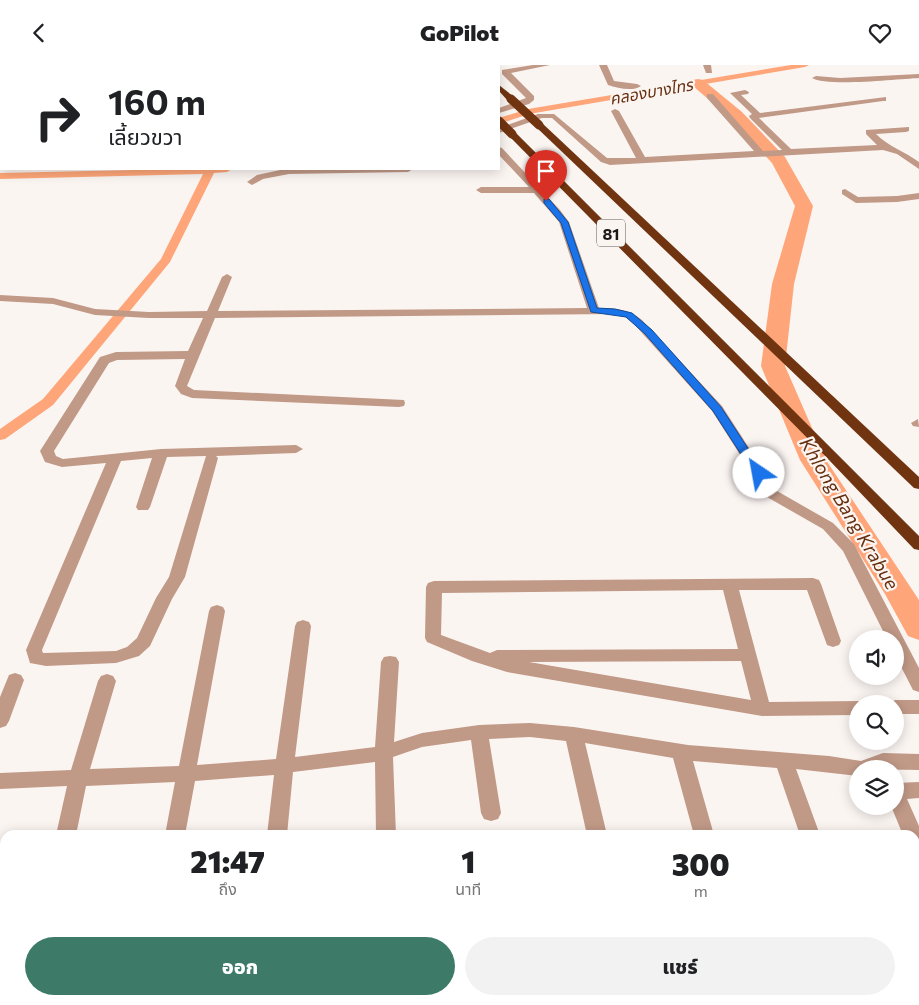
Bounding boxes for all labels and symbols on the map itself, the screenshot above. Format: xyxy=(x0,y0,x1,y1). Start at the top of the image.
water label: คลองบางไทร xyxy=(608,74,695,108)
pin xyxy=(525,150,567,201)
road number: 81 xyxy=(597,219,625,247)
water label: Khlong Bang Krabue xyxy=(795,433,905,593)
position arrow xyxy=(732,446,784,498)

